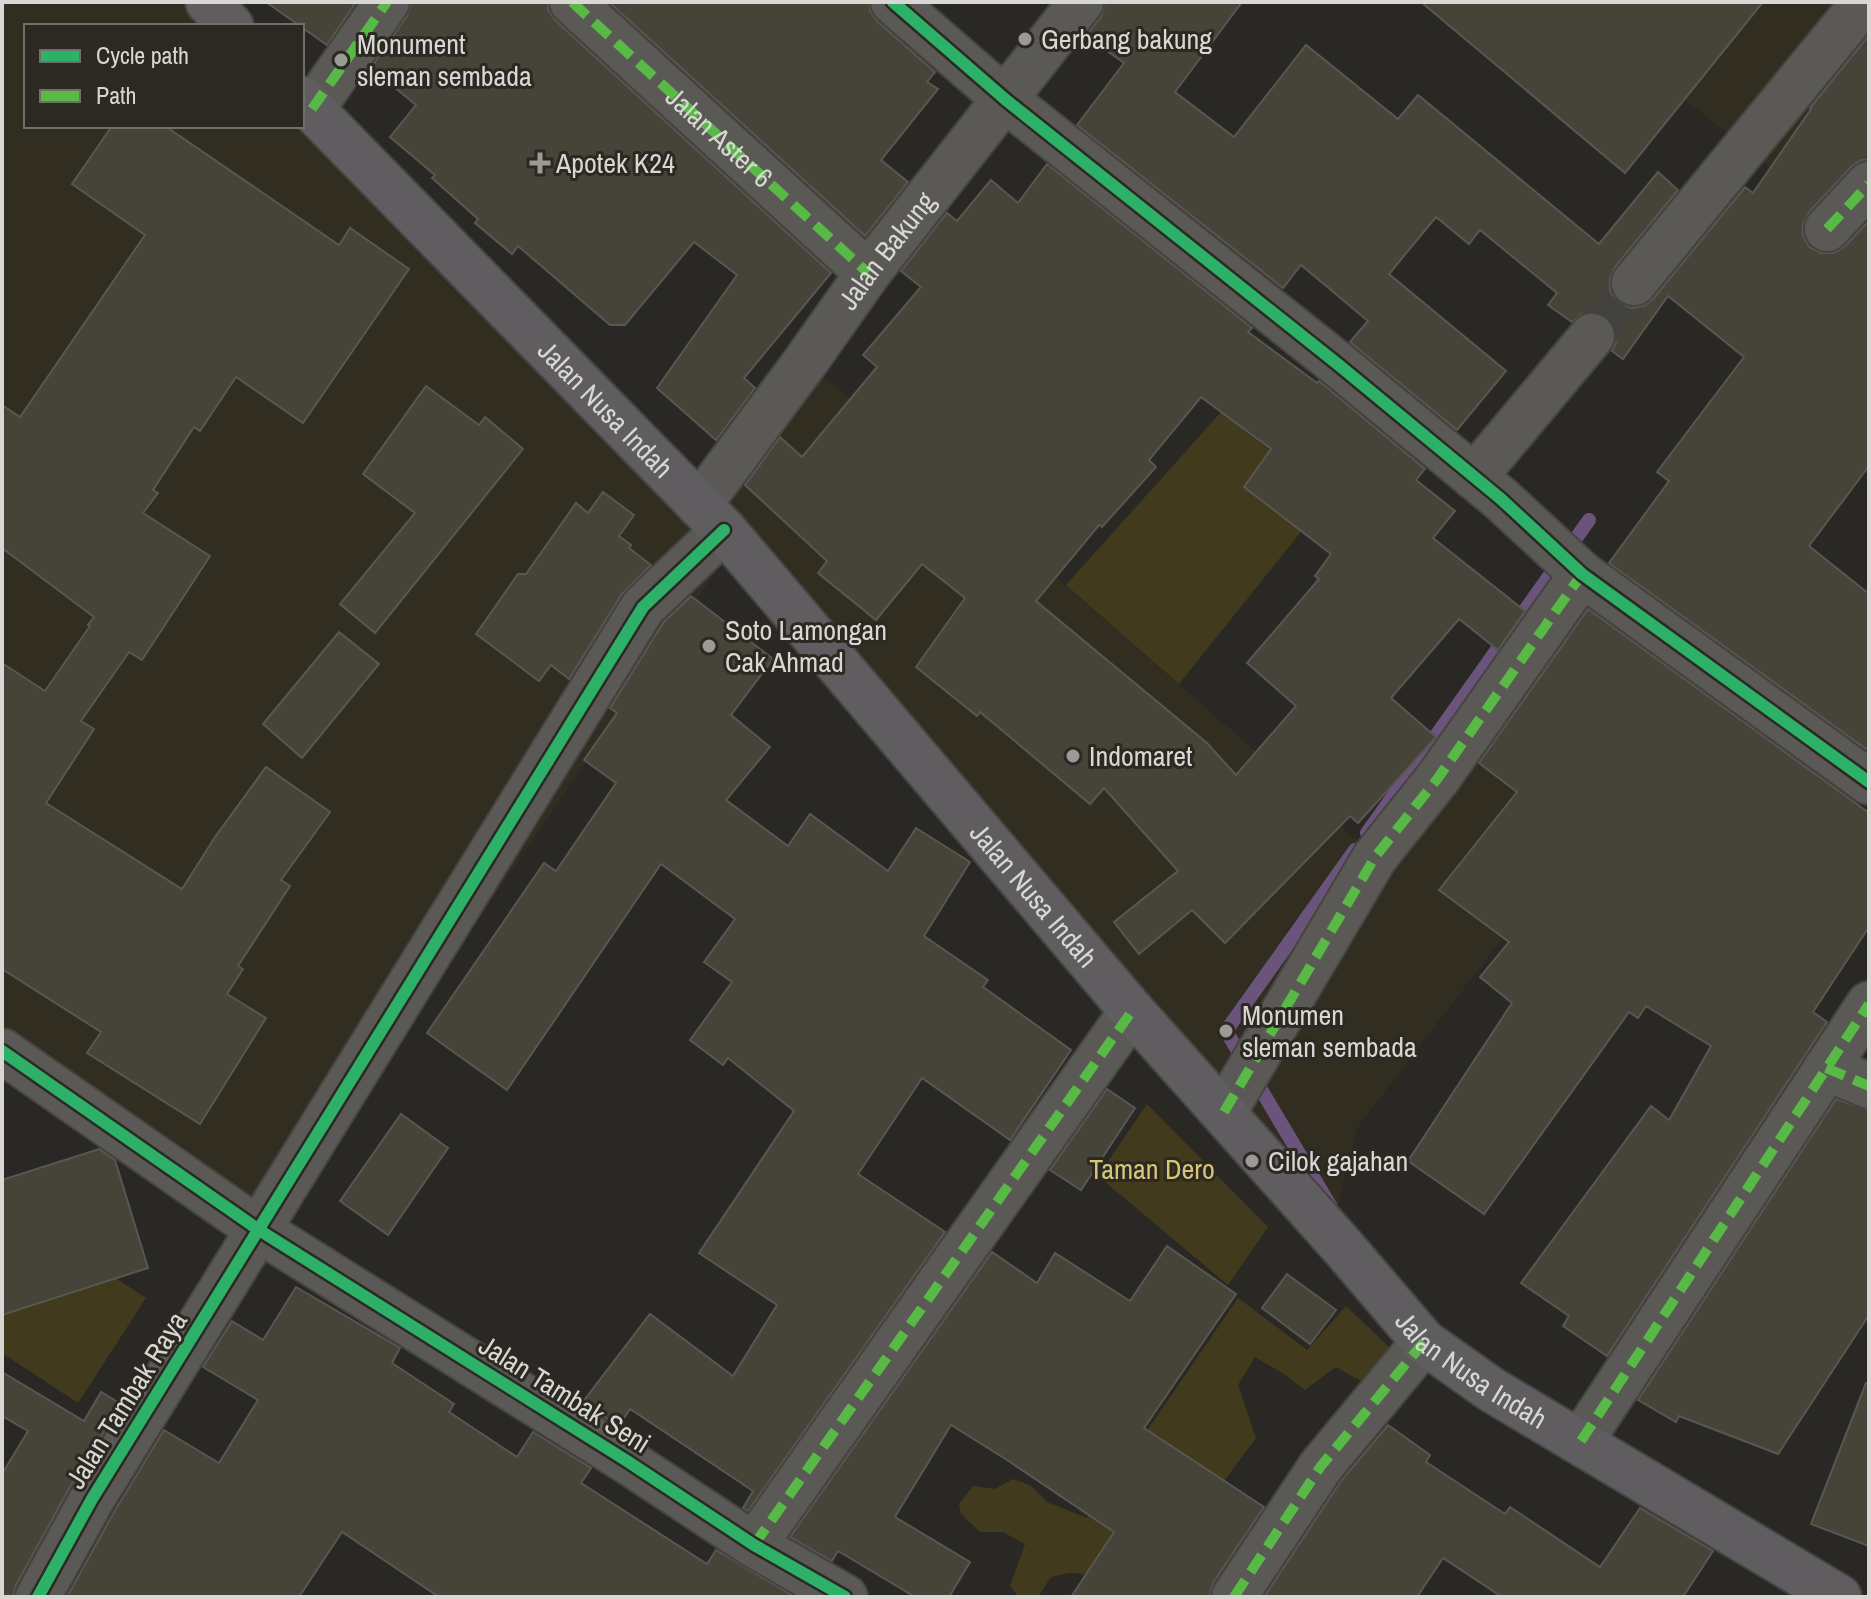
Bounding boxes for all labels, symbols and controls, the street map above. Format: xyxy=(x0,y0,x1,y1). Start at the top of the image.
place label: Gerbang bakung xyxy=(1041,20,1212,58)
legend xyxy=(24,24,304,128)
place label: Monument sleman sembada xyxy=(357,25,532,95)
marker: Gerbang bakung xyxy=(1016,30,1034,48)
text: Cycle path xyxy=(96,39,189,71)
marker: Monument sleman sembada xyxy=(332,51,350,69)
street label: Jalan Aster 6 xyxy=(658,78,781,196)
text: Path xyxy=(96,79,137,111)
place label: Apotek K24 xyxy=(555,144,675,182)
marker: Apotek K24 xyxy=(531,154,549,172)
street label: Jalan Bakung xyxy=(829,184,944,317)
street label: Jalan Nusa Indah xyxy=(529,332,682,486)
place label: Soto Lamongan Cak Ahmad xyxy=(725,611,887,681)
marker: Soto Lamongan Cak Ahmad xyxy=(700,637,718,655)
place label: Indomaret xyxy=(1089,737,1192,775)
marker: Indomaret xyxy=(1064,747,1082,765)
street label: Jalan Nusa Indah xyxy=(961,815,1106,976)
place label: Monumen sleman sembada xyxy=(1242,996,1417,1066)
marker: Monumen sleman sembada xyxy=(1217,1022,1235,1040)
place label: Cilok gajahan xyxy=(1268,1142,1408,1180)
park label: Taman Dero xyxy=(1089,1150,1215,1188)
marker: Cilok gajahan xyxy=(1243,1152,1261,1170)
street label: Jalan Nusa Indah xyxy=(1387,1303,1554,1437)
street label: Jalan Tambak Raya xyxy=(56,1304,196,1496)
street label: Jalan Tambak Seni xyxy=(472,1326,658,1462)

